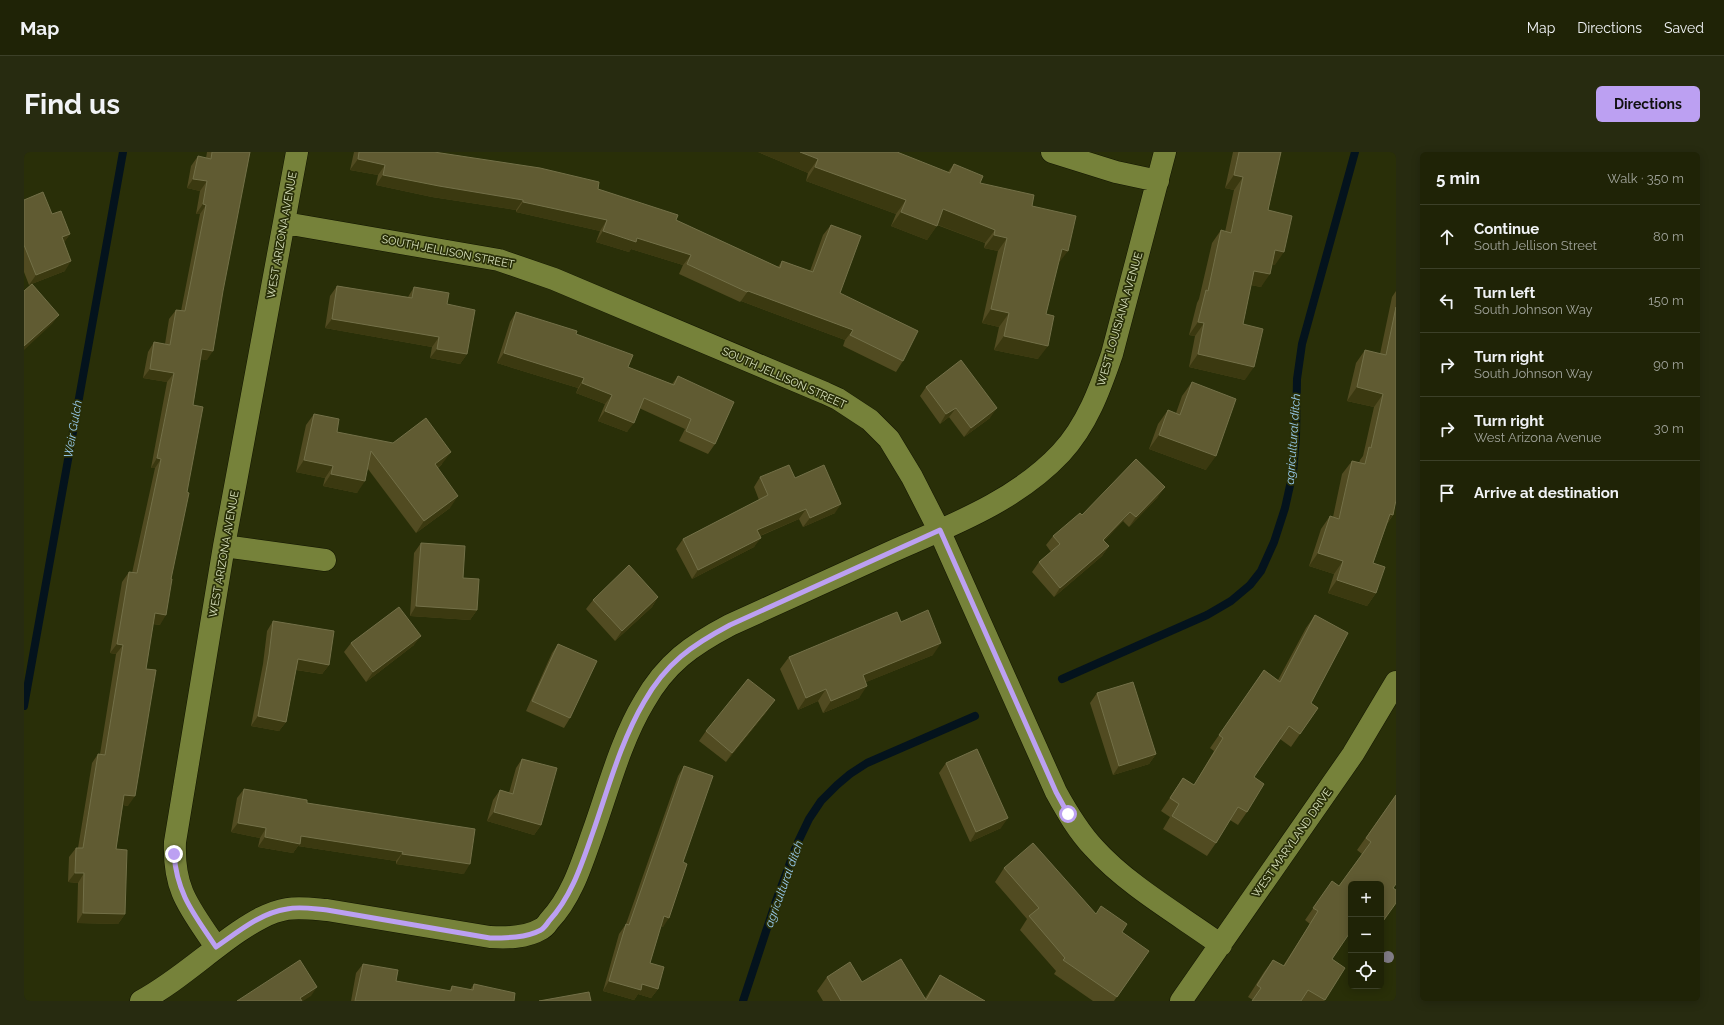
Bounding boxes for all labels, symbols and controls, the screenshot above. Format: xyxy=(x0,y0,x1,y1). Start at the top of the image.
text: Map xyxy=(20,17,59,39)
text: Map xyxy=(1527,20,1555,36)
text: Directions xyxy=(1577,20,1642,36)
text: Saved xyxy=(1664,20,1704,36)
button: Directions xyxy=(1596,86,1700,122)
text: Find us xyxy=(24,88,120,121)
text: 5 min xyxy=(1436,168,1480,188)
street label: WEST ARIZONA AVENUE xyxy=(264,170,300,299)
text: Walk · 350 m xyxy=(1607,171,1684,186)
text: Continue xyxy=(1474,220,1539,238)
icon: ahead xyxy=(1436,226,1458,248)
text: 80 m xyxy=(1653,229,1684,244)
street label: SOUTH JELLISON STREET xyxy=(380,233,516,271)
text: South Jellison Street xyxy=(1474,238,1597,253)
street label: WEST LOUISIANA AVENUE xyxy=(1095,250,1145,387)
text: Turn left xyxy=(1474,284,1535,302)
icon: left xyxy=(1436,290,1458,312)
text: 150 m xyxy=(1648,293,1684,308)
text: South Johnson Way xyxy=(1474,302,1593,317)
street label: SOUTH JELLISON STREET xyxy=(720,345,849,412)
text: Turn right xyxy=(1474,348,1544,366)
icon: right xyxy=(1436,354,1458,376)
text: 90 m xyxy=(1653,357,1684,372)
text: South Johnson Way xyxy=(1474,366,1593,381)
water label: agricultural ditch xyxy=(1283,393,1303,485)
water label: Weir Gulch xyxy=(61,399,85,459)
text: Turn right xyxy=(1474,412,1544,430)
icon: right xyxy=(1436,418,1458,440)
text: 30 m xyxy=(1654,421,1684,436)
text: West Arizona Avenue xyxy=(1474,430,1601,445)
icon: arrive xyxy=(1436,482,1458,504)
text: Arrive at destination xyxy=(1474,484,1619,502)
street label: WEST ARIZONA AVENUE xyxy=(206,489,242,618)
street label: WEST MARYLAND DRIVE xyxy=(1249,786,1335,900)
route start xyxy=(1059,805,1077,823)
water label: agricultural ditch xyxy=(762,838,806,929)
route end xyxy=(165,845,183,863)
map controls xyxy=(1348,881,1384,989)
button: + xyxy=(1348,881,1384,917)
button: − xyxy=(1348,917,1384,953)
button: locate xyxy=(1348,953,1384,989)

